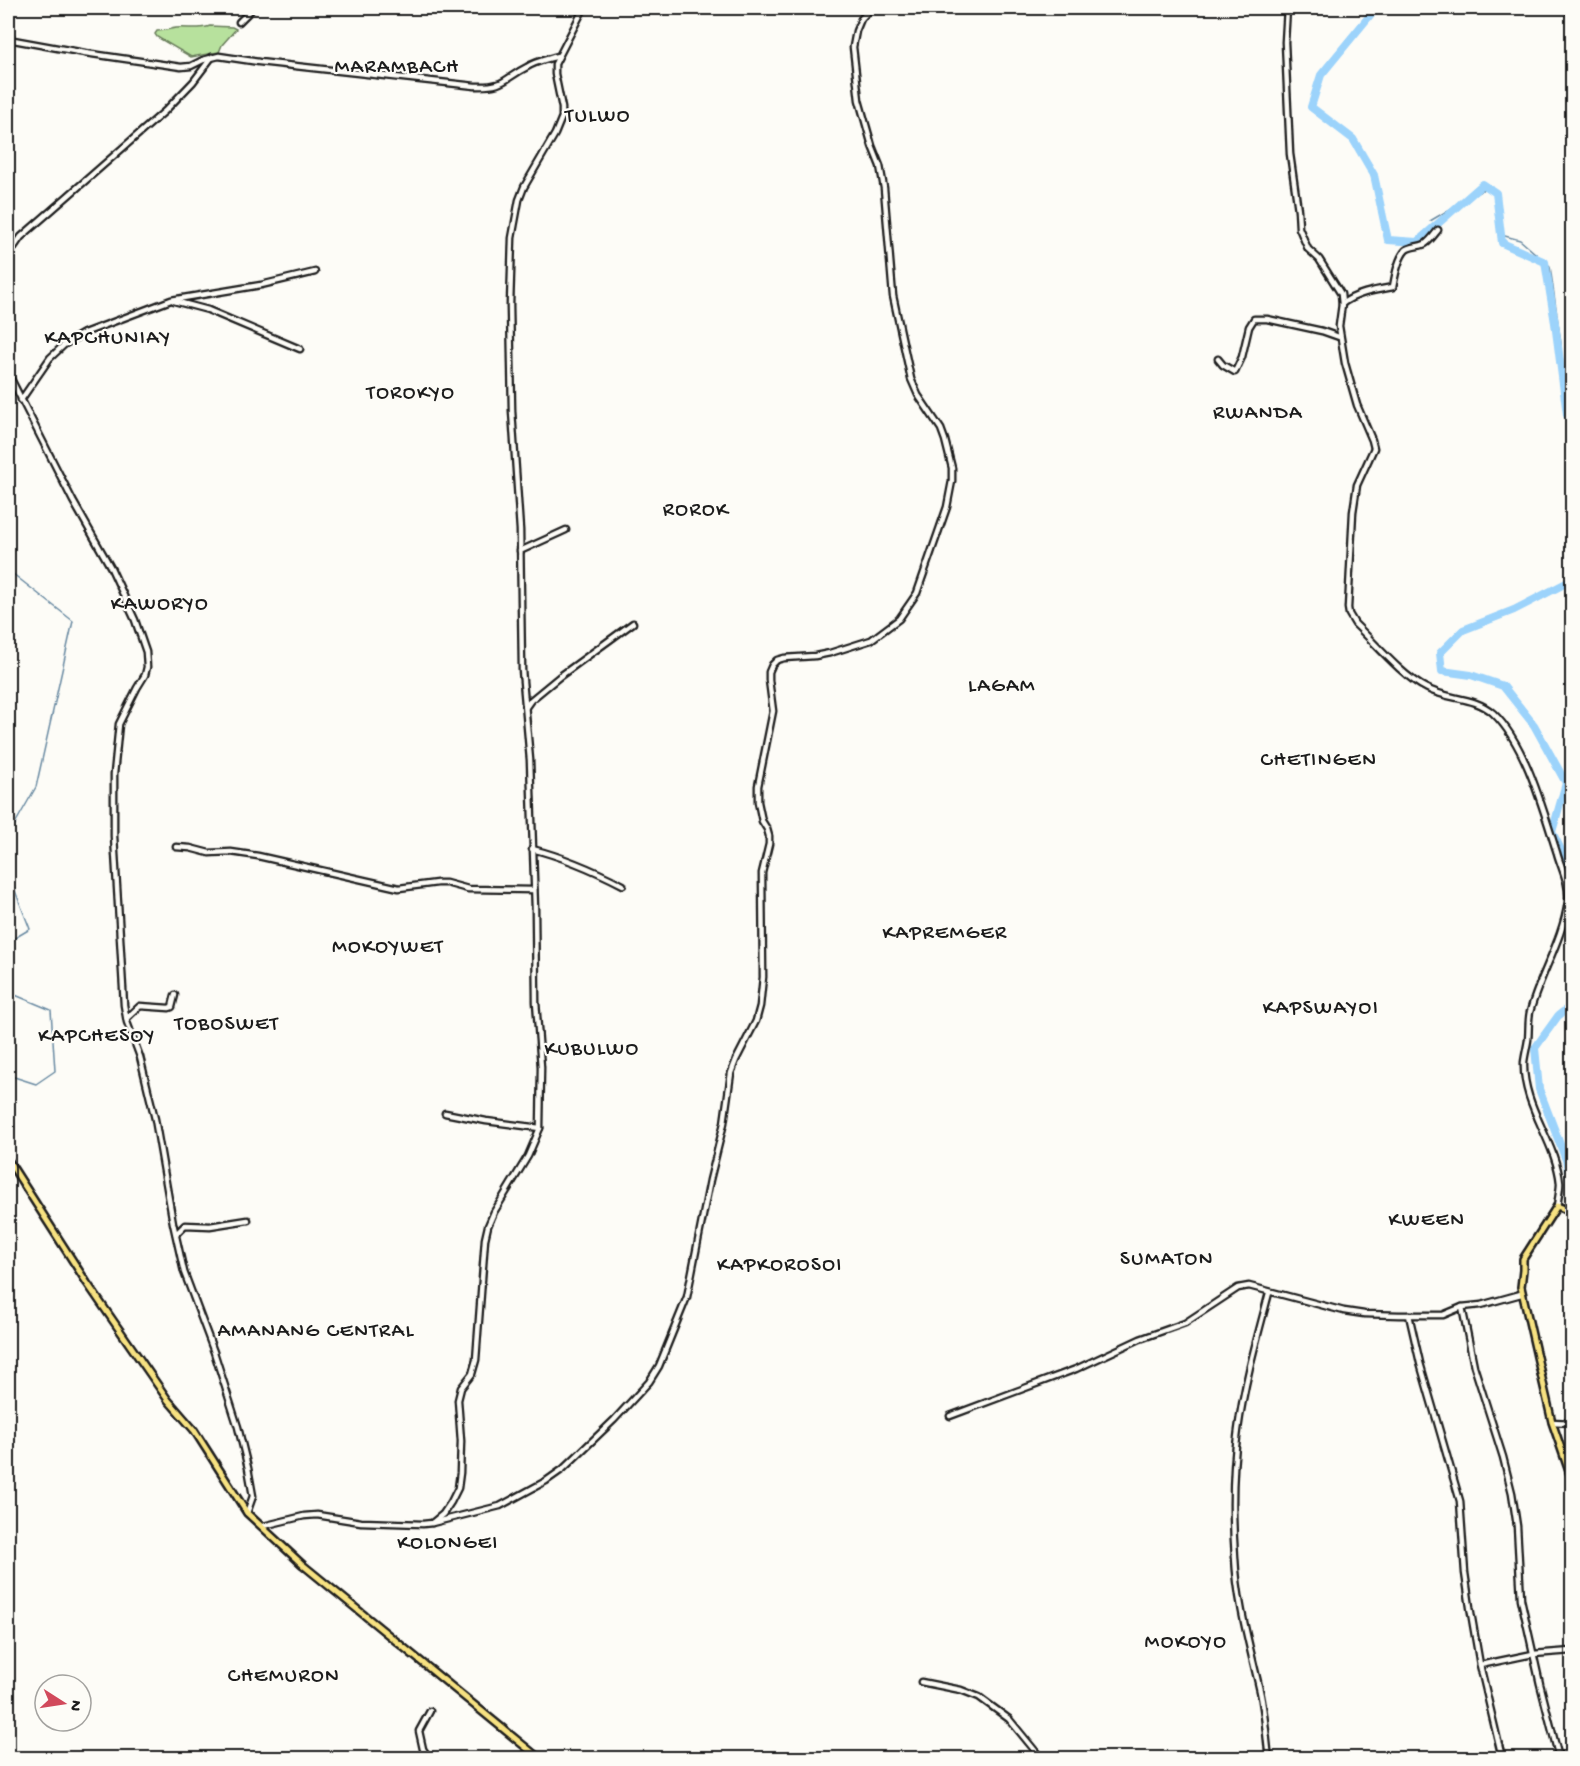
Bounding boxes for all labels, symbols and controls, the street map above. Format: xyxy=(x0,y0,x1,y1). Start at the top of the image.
district label: MARAMBACH xyxy=(335,56,459,81)
district label: TULWO xyxy=(564,105,631,130)
district label: KAPCHUNIAY xyxy=(45,327,171,352)
district label: TOROKYO xyxy=(366,382,455,407)
district label: RWANDA xyxy=(1213,402,1303,427)
district label: ROROK xyxy=(663,499,730,524)
district label: KAWORYO xyxy=(111,593,209,618)
district label: LAGAM xyxy=(968,675,1036,700)
district label: CHETINGEN xyxy=(1261,749,1377,774)
district label: KAPREMGER xyxy=(882,922,1008,947)
district label: MOKOYWET xyxy=(332,936,444,961)
district label: KAPSWAYOI xyxy=(1263,997,1379,1022)
district label: TOBOSWET xyxy=(174,1013,279,1038)
district label: KAPCHESOY xyxy=(38,1025,156,1050)
district label: KUBULWO xyxy=(544,1038,640,1063)
district label: KWEEN xyxy=(1389,1209,1465,1234)
district label: SUMATON xyxy=(1120,1248,1214,1273)
district label: KAPKOROSOI xyxy=(717,1254,843,1279)
district label: AMANANG CENTRAL xyxy=(217,1320,415,1345)
district label: KOLONGEI xyxy=(397,1532,499,1557)
district label: MOKOYO xyxy=(1145,1631,1227,1656)
district label: CHEMURON xyxy=(228,1665,340,1690)
north arrow xyxy=(33,1673,93,1733)
text: N xyxy=(64,1698,85,1713)

